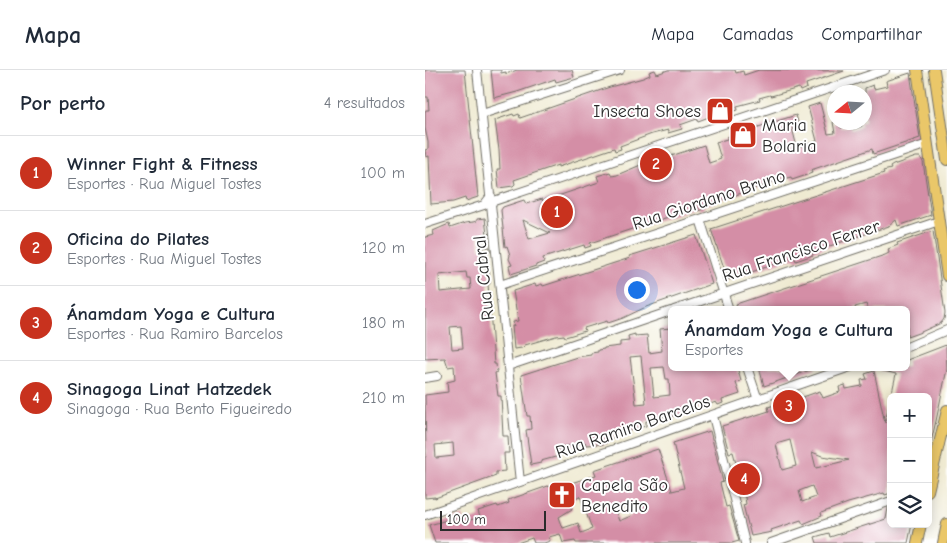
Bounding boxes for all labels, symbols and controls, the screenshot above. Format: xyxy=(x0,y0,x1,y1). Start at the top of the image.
text: Mapa xyxy=(25,21,81,49)
text: Mapa xyxy=(651,24,694,45)
text: Camadas xyxy=(722,24,793,45)
text: Compartilhar xyxy=(821,24,922,45)
north arrow xyxy=(827,85,872,130)
text: Por perto xyxy=(20,91,105,115)
text: 4 resultados xyxy=(324,94,405,112)
shop icon: Insecta Shoes xyxy=(705,96,735,126)
place label: Insecta Shoes xyxy=(593,101,701,122)
place label: Maria Bolaria xyxy=(762,115,816,157)
shop icon: Maria Bolaria xyxy=(728,120,758,150)
pin: 2 xyxy=(640,145,672,183)
text: Winner Fight & Fitness xyxy=(67,153,258,175)
text: 1 xyxy=(33,164,39,182)
text: 100 m xyxy=(361,164,405,182)
street label: Rua Giordano Bruno xyxy=(630,165,788,235)
text: Esportes · Rua Miguel Tostes xyxy=(67,175,261,193)
pin: 1 xyxy=(541,193,573,231)
street label: Rua Francisco Ferrer xyxy=(720,215,883,286)
text: Oficina do Pilates xyxy=(67,228,209,250)
street label: Rua Cabral xyxy=(469,235,499,321)
text: 2 xyxy=(32,239,40,257)
text: 120 m xyxy=(362,239,405,257)
text: Esportes · Rua Miguel Tostes xyxy=(67,250,261,268)
your location xyxy=(624,277,650,303)
text: Ánamdam Yoga e Cultura xyxy=(67,303,275,325)
popup xyxy=(668,306,910,371)
text: 3 xyxy=(32,314,40,332)
text: 180 m xyxy=(362,314,405,332)
text: Ánamdam Yoga e Cultura xyxy=(685,319,893,341)
text: Esportes · Rua Ramiro Barcelos xyxy=(67,325,283,343)
text: Esportes xyxy=(685,341,743,359)
text: Sinagoga Linat Hatzedek xyxy=(67,378,271,400)
pin: 3 xyxy=(773,387,805,425)
text: 4 xyxy=(32,389,40,407)
text: 210 m xyxy=(362,389,405,407)
street label: Rua Ramiro Barcelos xyxy=(553,391,713,463)
map controls xyxy=(887,393,932,528)
button: + xyxy=(887,393,932,438)
text: Sinagoga · Rua Bento Figueiredo xyxy=(67,400,292,418)
button: − xyxy=(887,438,932,483)
pin: 4 xyxy=(728,460,760,498)
place label: Capela São Benedito xyxy=(581,475,668,517)
church icon: Capela São Benedito xyxy=(547,480,577,510)
button: layers xyxy=(887,483,932,528)
scale bar xyxy=(440,508,546,531)
text: 100 m xyxy=(447,511,486,528)

